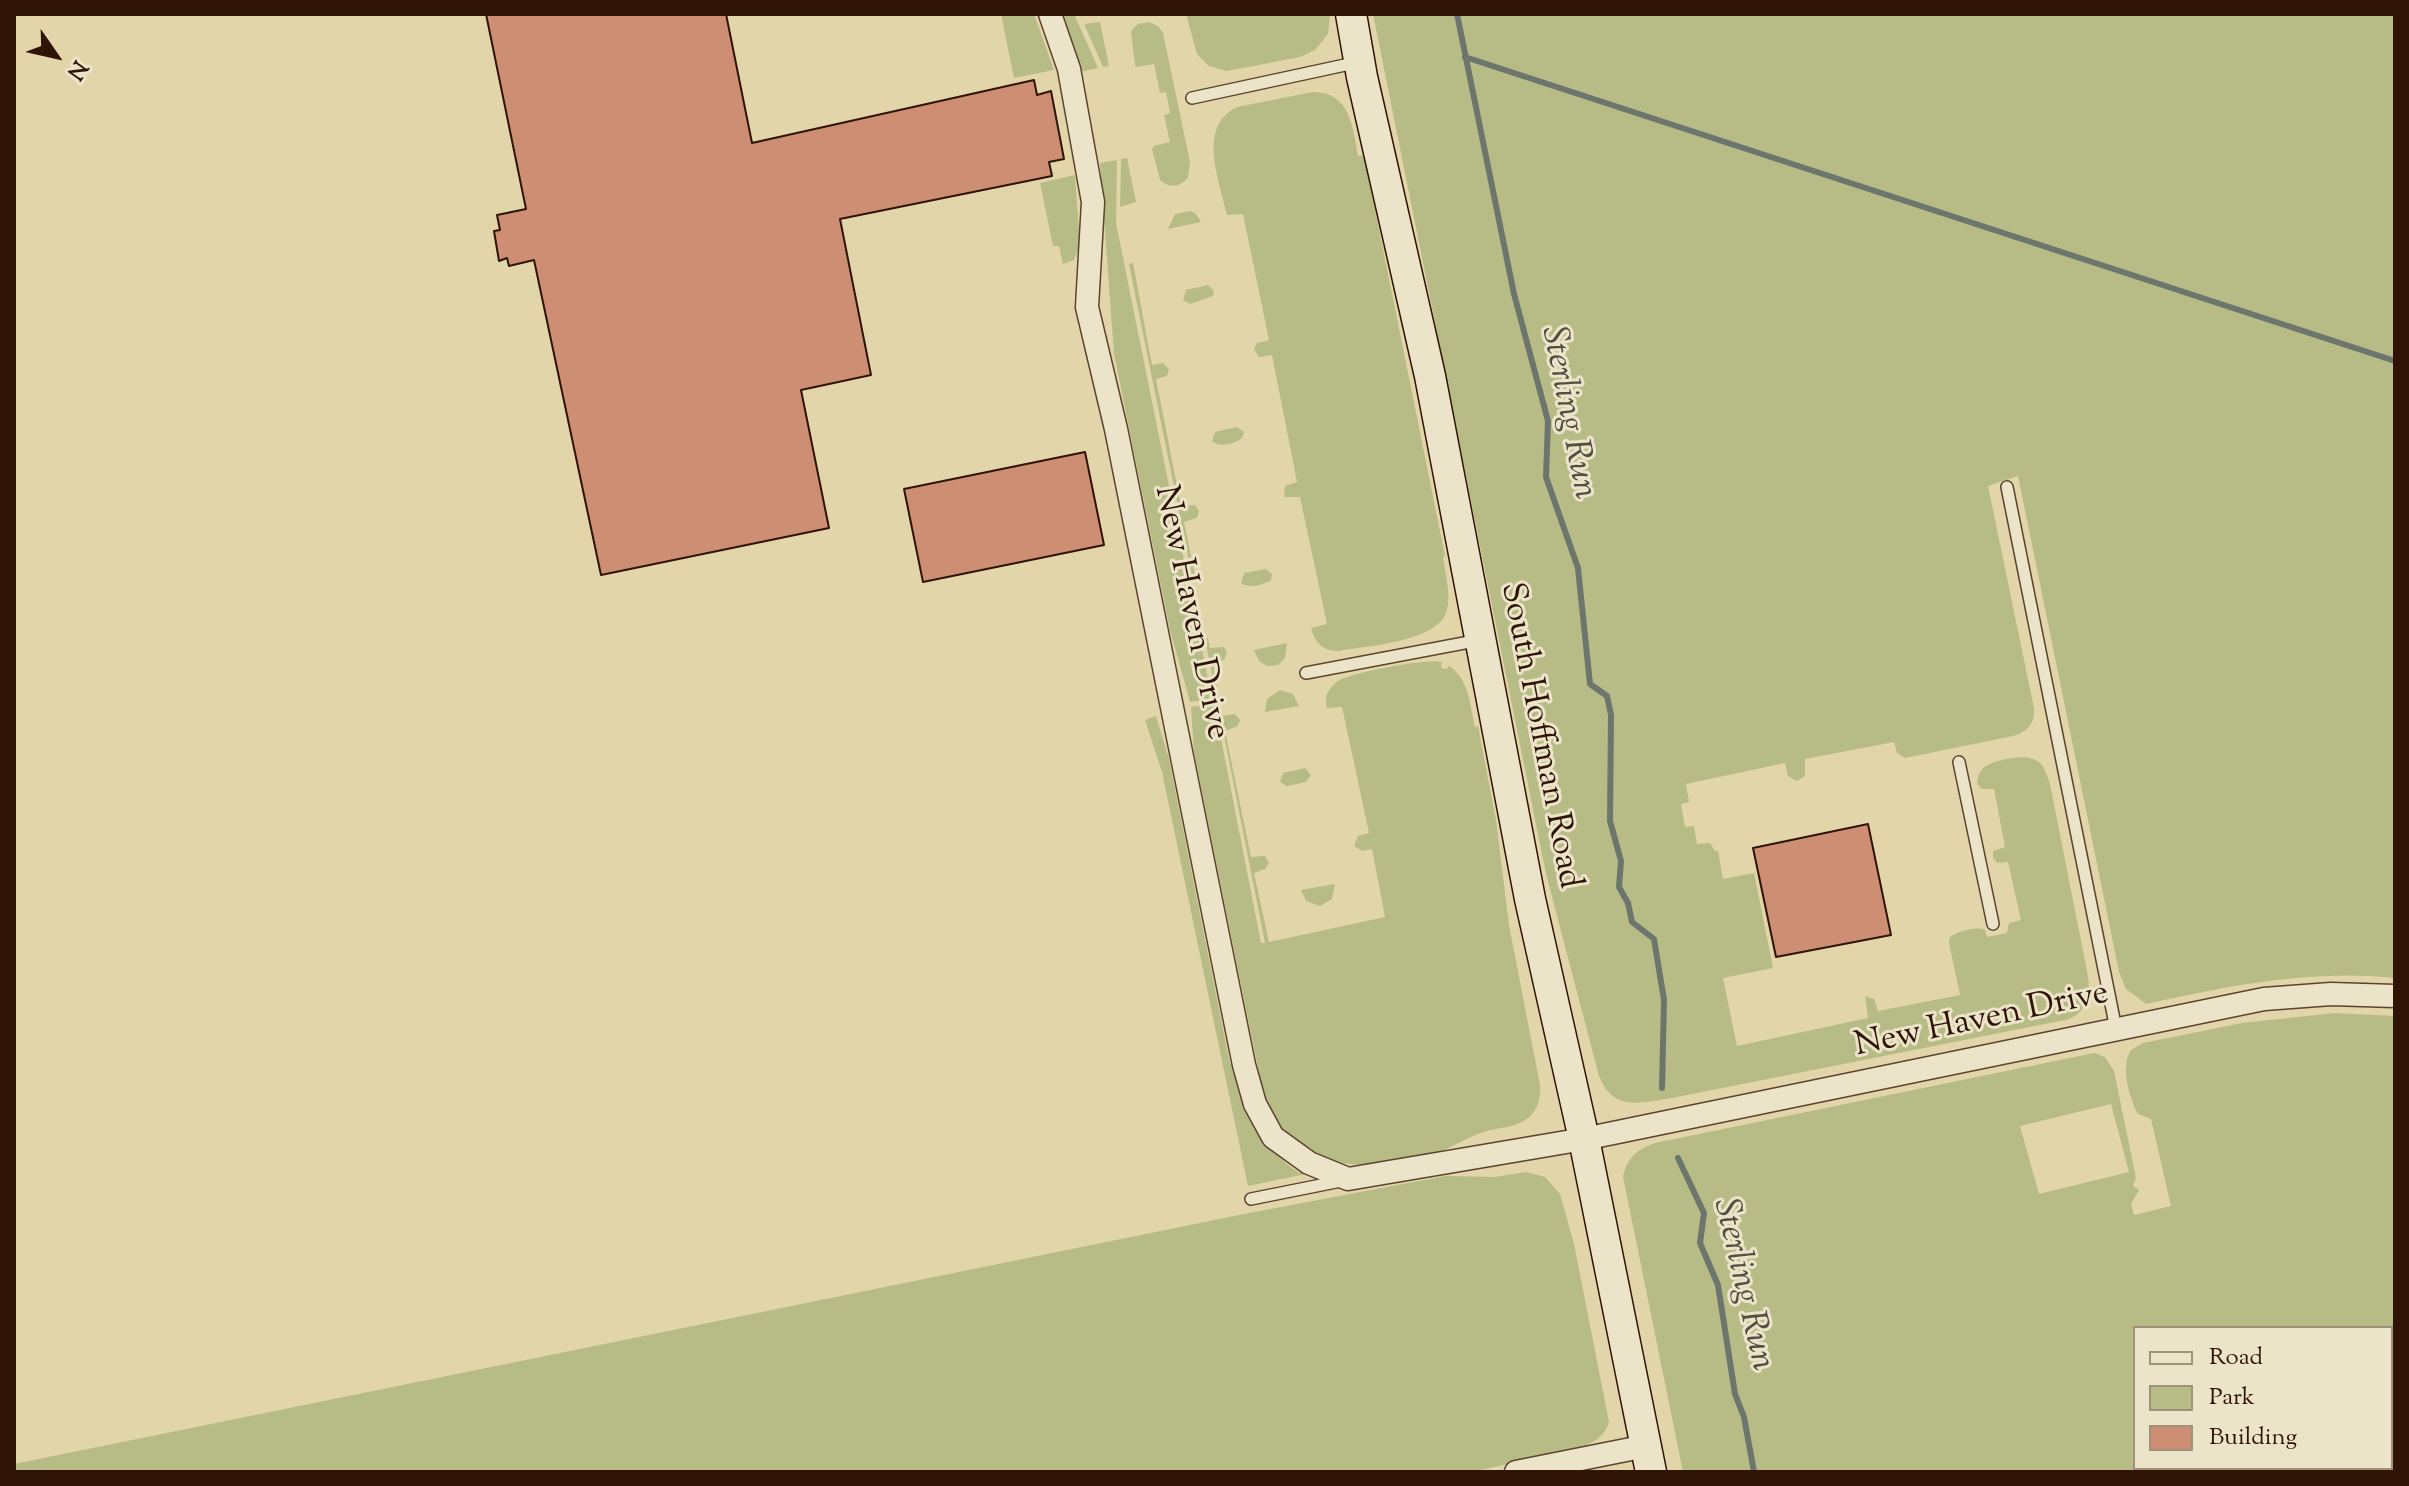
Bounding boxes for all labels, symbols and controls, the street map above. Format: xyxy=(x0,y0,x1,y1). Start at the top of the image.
north arrow xyxy=(16,16,96,96)
text: N xyxy=(58,53,94,86)
water label: Sterling Run xyxy=(1528,323,1604,503)
street label: New Haven Drive xyxy=(1142,482,1236,744)
street label: South Hoffman Road xyxy=(1488,579,1588,893)
street label: New Haven Drive xyxy=(1851,975,2113,1069)
water label: Sterling Run xyxy=(1700,1195,1782,1375)
legend xyxy=(2133,1326,2393,1470)
text: Road xyxy=(2209,1341,2263,1375)
text: Park xyxy=(2209,1381,2255,1415)
text: Building xyxy=(2209,1421,2297,1455)

